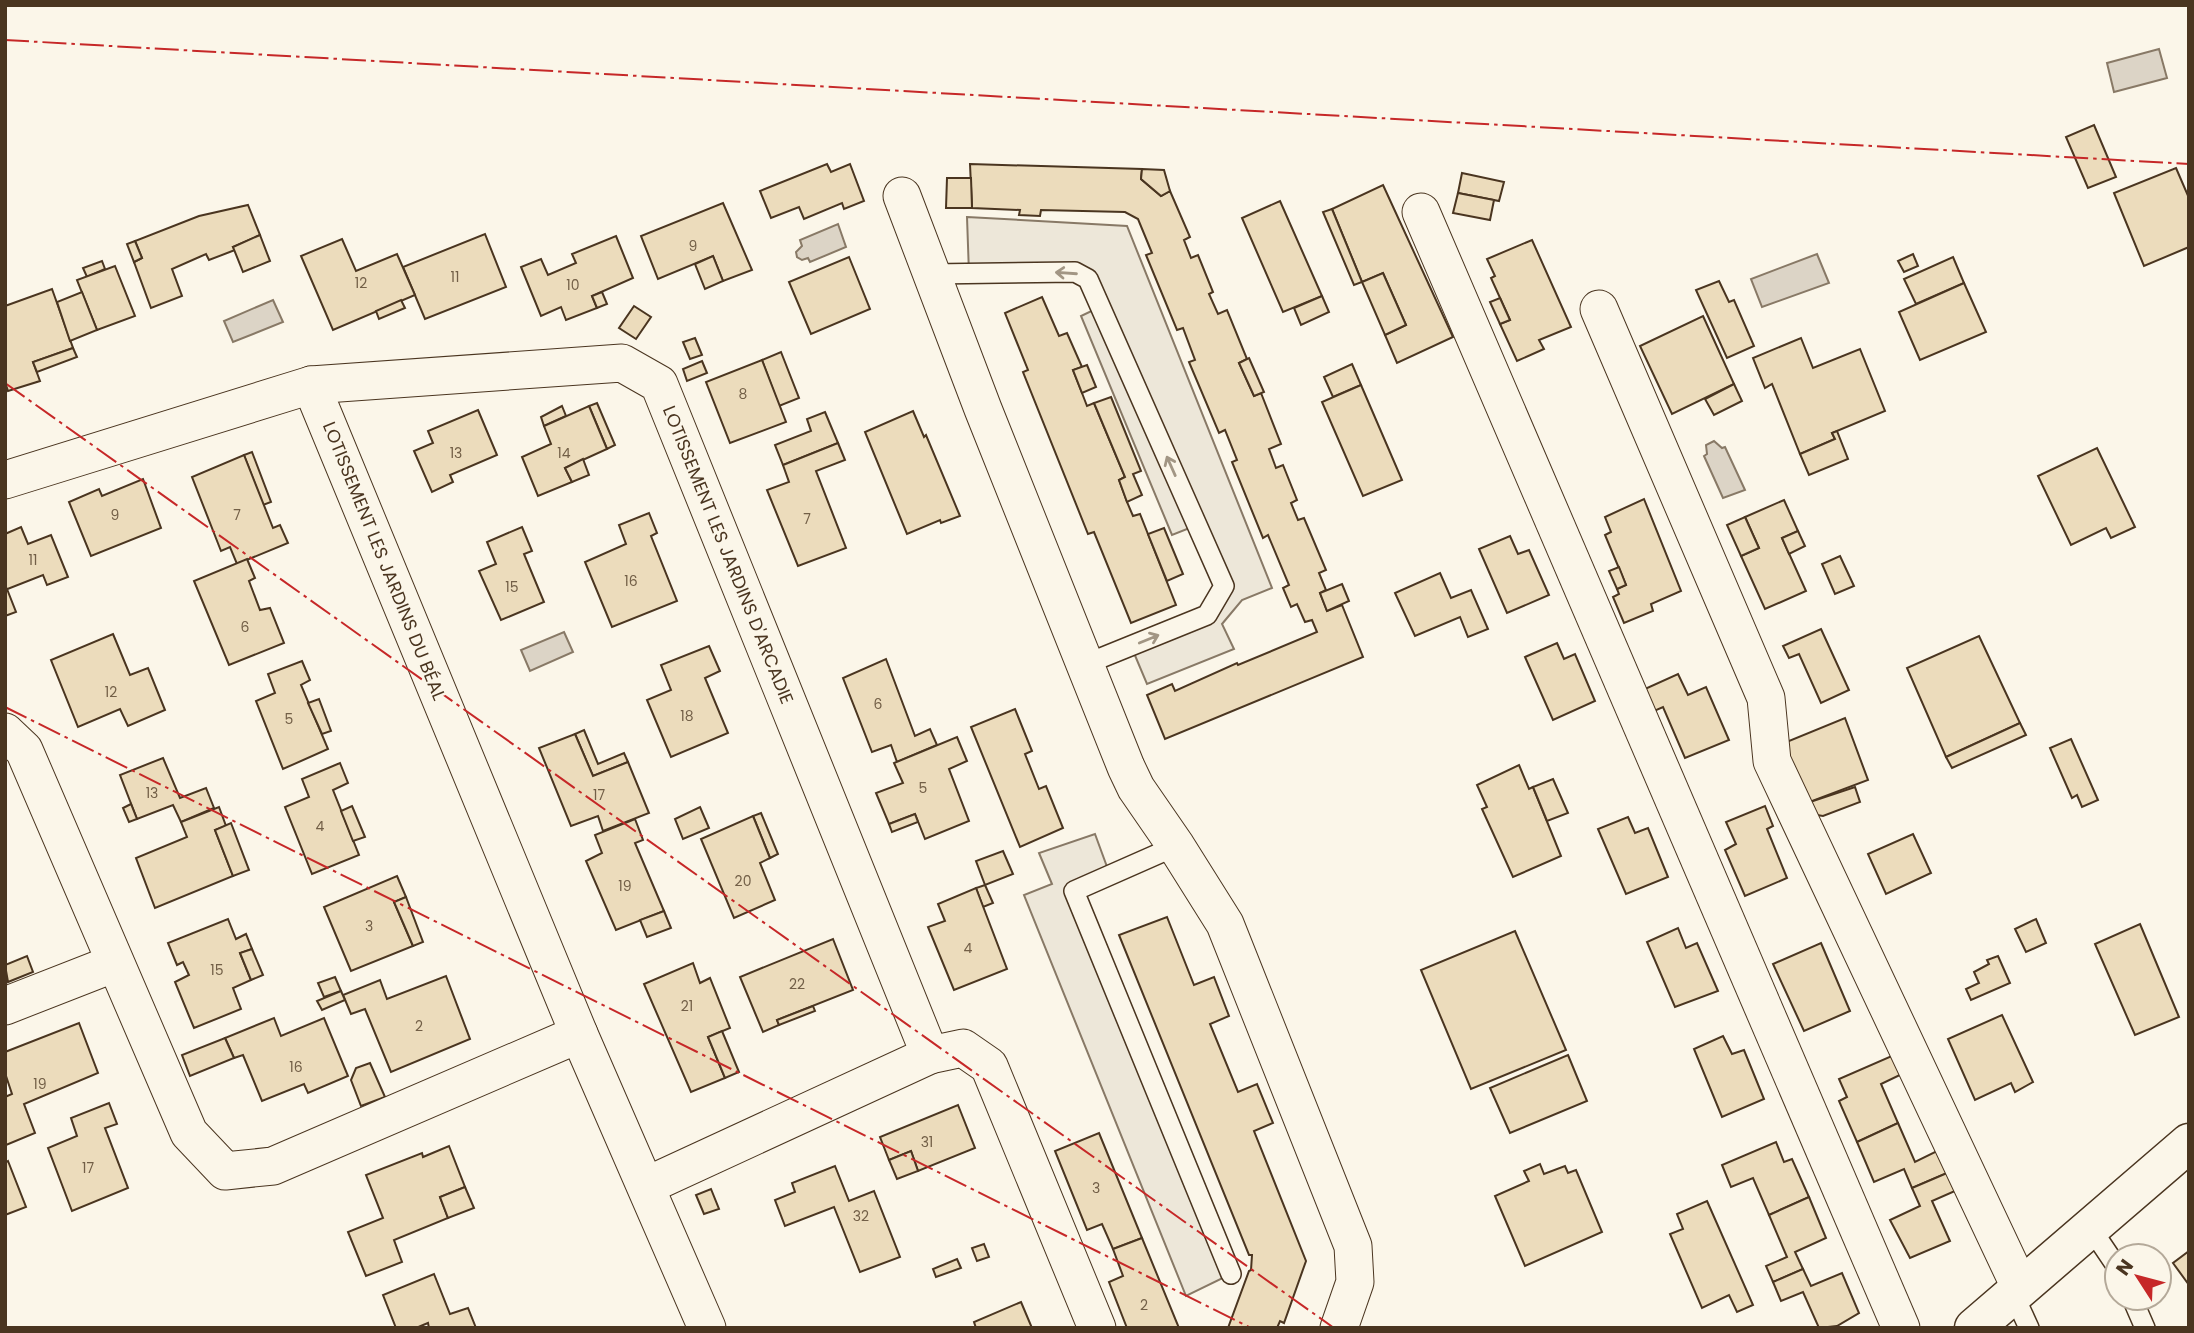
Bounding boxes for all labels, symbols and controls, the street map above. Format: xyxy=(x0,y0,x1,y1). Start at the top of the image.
house number: 9 xyxy=(689,236,697,256)
one-way arrow xyxy=(1055,266,1078,279)
house number: 11 xyxy=(451,267,459,287)
house number: 12 xyxy=(355,273,367,293)
house number: 10 xyxy=(566,275,580,295)
house number: 8 xyxy=(739,384,748,404)
street label: LOTISSEMENT LES JARDINS D'ARCADIE xyxy=(657,402,800,708)
street label: LOTISSEMENT LES JARDINS DU BÉAL xyxy=(317,418,452,704)
house number: 13 xyxy=(450,443,462,463)
house number: 14 xyxy=(557,443,571,463)
one-way arrow xyxy=(1164,456,1177,477)
house number: 9 xyxy=(111,505,119,525)
house number: 7 xyxy=(233,505,241,525)
house number: 7 xyxy=(803,509,811,529)
house number: 11 xyxy=(29,550,37,570)
house number: 16 xyxy=(624,571,638,591)
house number: 15 xyxy=(505,577,519,597)
house number: 6 xyxy=(241,617,250,637)
one-way arrow xyxy=(1137,631,1159,644)
house number: 12 xyxy=(105,682,117,702)
house number: 6 xyxy=(874,694,883,714)
house number: 18 xyxy=(680,706,694,726)
house number: 5 xyxy=(285,709,293,729)
house number: 5 xyxy=(919,778,927,798)
house number: 13 xyxy=(146,783,158,803)
house number: 17 xyxy=(593,785,605,805)
house number: 4 xyxy=(316,816,325,836)
house number: 20 xyxy=(735,871,751,891)
house number: 19 xyxy=(618,876,632,896)
house number: 3 xyxy=(365,916,373,936)
house number: 4 xyxy=(964,938,973,958)
house number: 15 xyxy=(210,960,224,980)
house number: 22 xyxy=(789,974,805,994)
house number: 21 xyxy=(681,996,693,1016)
house number: 2 xyxy=(415,1016,423,1036)
house number: 16 xyxy=(289,1057,303,1077)
house number: 19 xyxy=(33,1074,47,1094)
house number: 31 xyxy=(921,1132,933,1152)
house number: 17 xyxy=(82,1158,94,1178)
house number: 3 xyxy=(1092,1178,1100,1198)
house number: 32 xyxy=(853,1206,869,1226)
north arrow xyxy=(2103,1242,2173,1312)
text: N xyxy=(2110,1254,2140,1281)
house number: 2 xyxy=(1140,1295,1148,1315)

